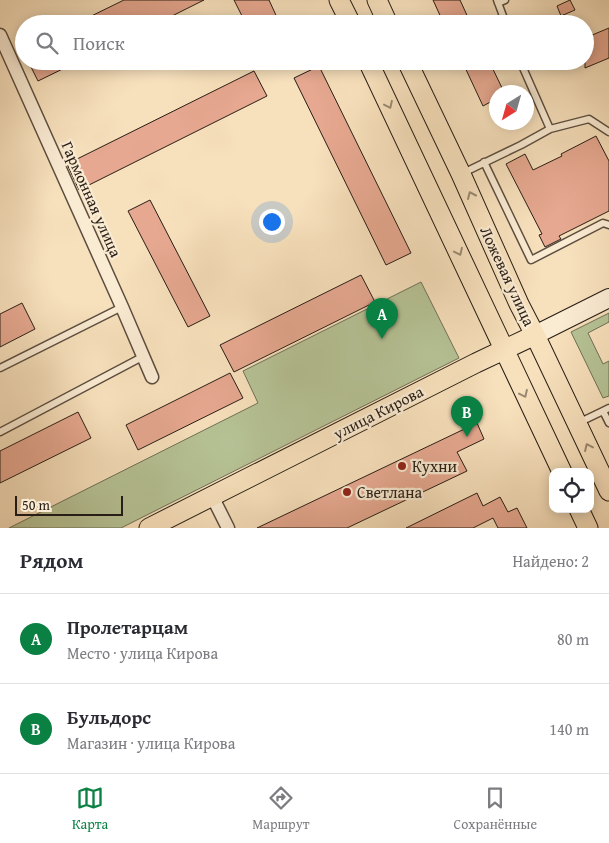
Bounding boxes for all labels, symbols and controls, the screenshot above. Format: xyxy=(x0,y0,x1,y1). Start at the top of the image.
search box xyxy=(15,15,594,70)
icon: search xyxy=(33,29,61,57)
text: Поиск xyxy=(73,29,125,57)
north arrow xyxy=(489,85,534,130)
one-way arrow xyxy=(383,100,394,109)
street label: Гармонная улица xyxy=(56,137,128,261)
one-way arrow xyxy=(466,191,477,200)
your location xyxy=(259,209,285,235)
street label: Ложевая улица xyxy=(474,222,542,330)
one-way arrow xyxy=(453,247,463,256)
pin: A xyxy=(366,298,398,339)
street label: улица Кирова xyxy=(328,379,428,445)
one-way arrow xyxy=(518,388,528,397)
pin: B xyxy=(451,396,483,437)
one-way arrow xyxy=(584,443,594,452)
place label: Кухни xyxy=(412,454,457,478)
marker: Кухни xyxy=(396,460,408,472)
map controls xyxy=(549,468,594,513)
button: locate xyxy=(549,468,594,513)
place label: Светлана xyxy=(357,480,422,504)
marker: Светлана xyxy=(341,486,353,498)
scale bar xyxy=(15,493,122,516)
text: 50 m xyxy=(22,495,50,515)
text: Рядом xyxy=(20,545,83,576)
text: Найдено: 2 xyxy=(512,549,589,573)
text: Пролетарцам xyxy=(67,613,188,641)
text: A xyxy=(31,627,41,651)
text: 80 m xyxy=(557,627,589,651)
text: Место · улица Кирова xyxy=(67,641,218,665)
text: Бульдорс xyxy=(67,703,151,731)
text: B xyxy=(31,717,41,741)
text: 140 m xyxy=(549,717,589,741)
text: Магазин · улица Кирова xyxy=(67,731,235,755)
tab: Карта xyxy=(72,784,108,834)
tab: Маршрут xyxy=(252,784,310,834)
tab: Сохранённые xyxy=(454,784,537,834)

